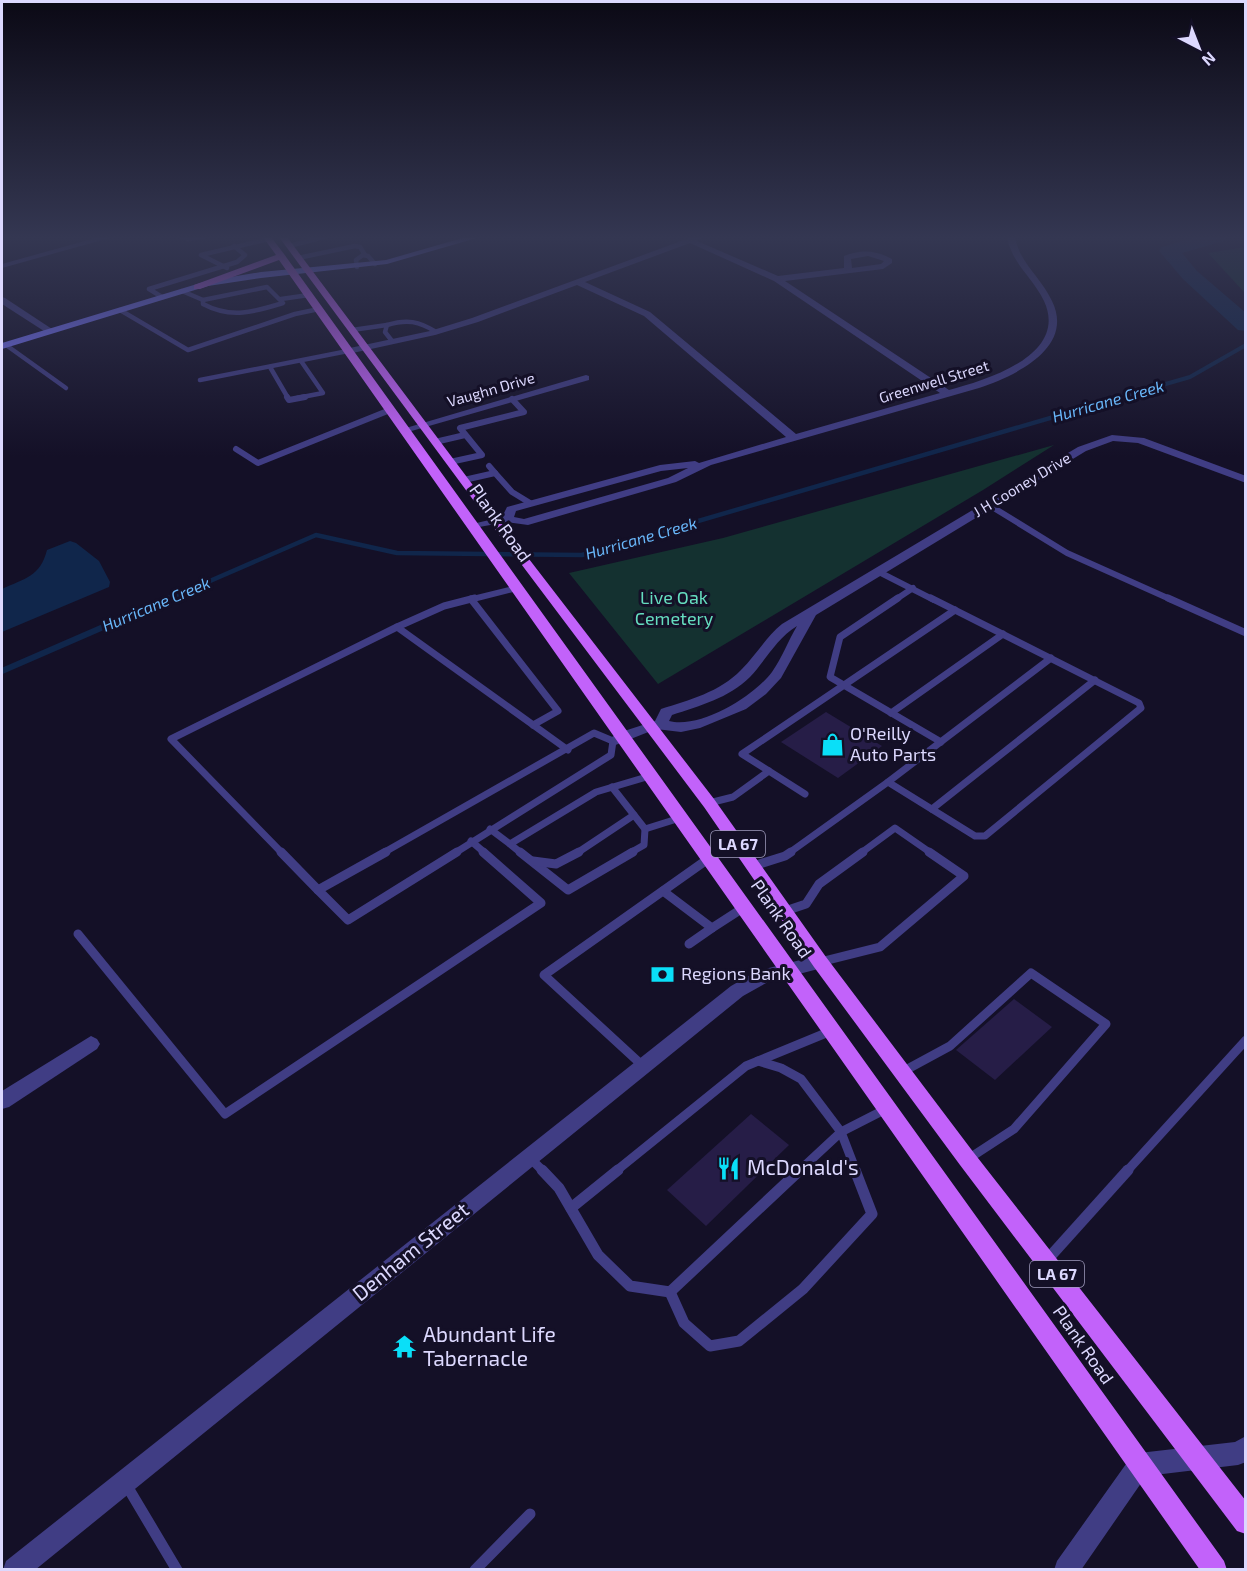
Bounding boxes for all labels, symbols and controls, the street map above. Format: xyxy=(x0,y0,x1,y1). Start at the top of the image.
north arrow xyxy=(1169,18,1229,78)
text: N xyxy=(1199,49,1220,70)
street label: Greenwell Street xyxy=(877,356,991,406)
street label: Vaughn Drive xyxy=(445,368,537,410)
water label: Hurricane Creek xyxy=(1050,375,1166,426)
street label: J H Cooney Drive xyxy=(969,448,1074,520)
street label: Plank Road xyxy=(465,479,536,566)
water label: Hurricane Creek xyxy=(583,512,699,563)
water label: Hurricane Creek xyxy=(99,572,213,635)
park label: Live Oak Cemetery xyxy=(635,586,714,629)
place label: O'Reilly Auto Parts xyxy=(850,722,936,765)
shop icon: O'Reilly Auto Parts xyxy=(819,731,845,757)
road number: LA 67 xyxy=(711,831,765,857)
street label: Plank Road xyxy=(747,875,817,962)
bank icon: Regions Bank xyxy=(650,961,676,987)
place label: Regions Bank xyxy=(681,962,791,984)
place label: McDonald's xyxy=(747,1154,859,1179)
restaurant icon: McDonald's xyxy=(716,1155,742,1181)
street label: Denham Street xyxy=(347,1196,473,1305)
road number: LA 67 xyxy=(1030,1261,1084,1287)
street label: Plank Road xyxy=(1049,1301,1119,1388)
place label: Abundant Life Tabernacle xyxy=(423,1321,556,1370)
temple icon: Abundant Life Tabernacle xyxy=(392,1334,418,1360)

